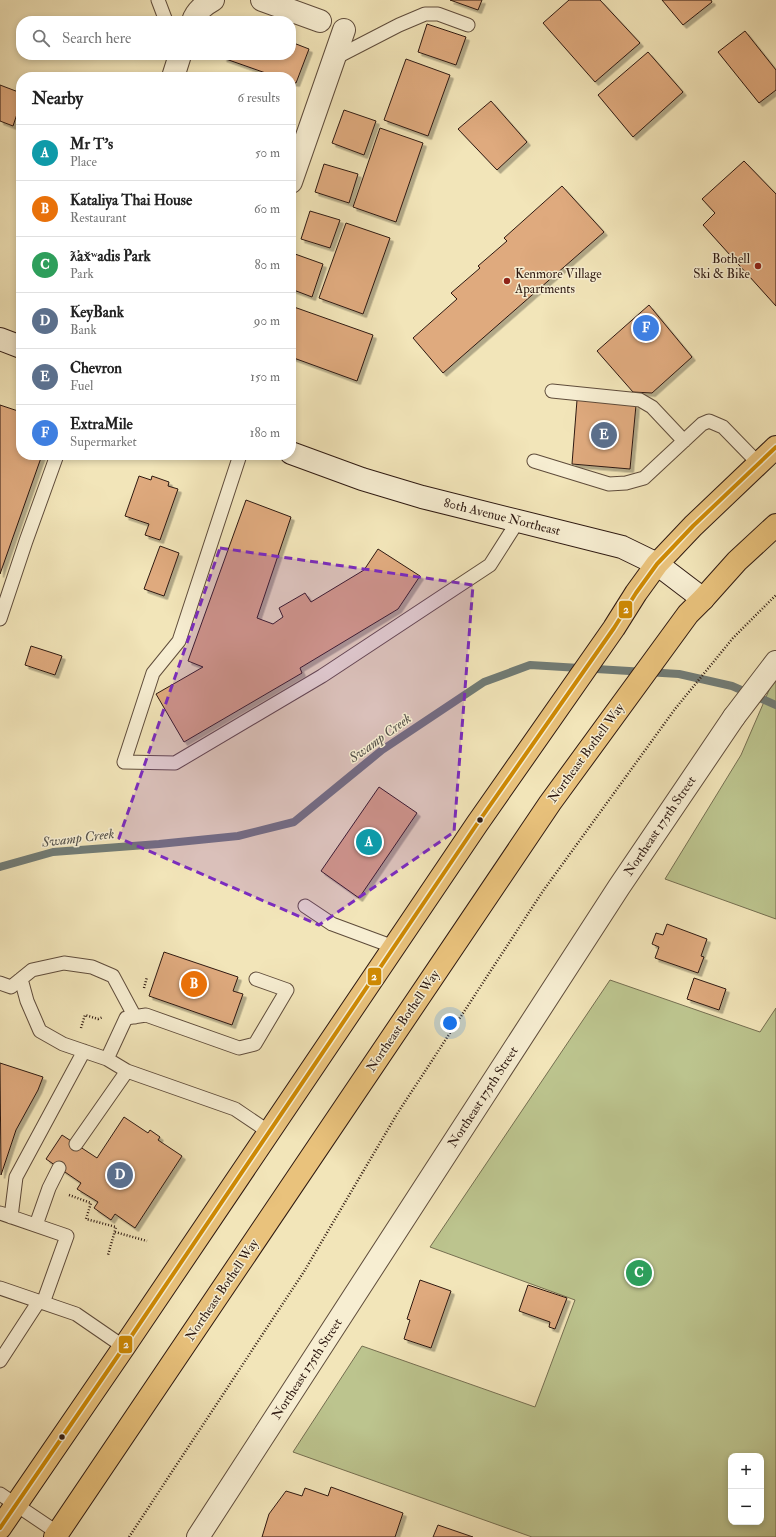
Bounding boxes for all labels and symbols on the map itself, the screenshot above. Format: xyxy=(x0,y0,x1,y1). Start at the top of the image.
place label: Bothell Ski & Bike xyxy=(693,251,751,282)
marker: Bothell Ski & Bike xyxy=(753,261,763,271)
place label: Kenmore Village Apartments xyxy=(514,266,602,298)
marker: Kenmore Village Apartments xyxy=(502,276,512,286)
pin: F xyxy=(633,313,659,343)
pin: E xyxy=(591,420,617,450)
street label: 80th Avenue Northeast xyxy=(442,495,562,539)
line badge: 2 xyxy=(618,600,633,619)
text: 2 xyxy=(623,603,629,616)
street label: Northeast Bothell Way xyxy=(544,700,629,807)
water label: Swamp Creek xyxy=(345,710,415,767)
street label: Northeast 175th Street xyxy=(621,773,699,879)
unlabelled marker xyxy=(475,815,485,825)
water label: Swamp Creek xyxy=(40,825,115,851)
pin: A xyxy=(356,827,382,857)
street label: Northeast Bothell Way xyxy=(363,967,444,1075)
line badge: 2 xyxy=(367,967,382,986)
pin: B xyxy=(181,969,207,999)
text: 2 xyxy=(371,970,377,983)
your location xyxy=(440,1013,460,1033)
street label: Northeast 175th Street xyxy=(444,1044,522,1150)
pin: D xyxy=(107,1160,133,1190)
street label: Northeast Bothell Way xyxy=(182,1236,263,1344)
pin: C xyxy=(626,1258,652,1288)
street label: Northeast 175th Street xyxy=(268,1316,346,1422)
line badge: 2 xyxy=(118,1335,133,1354)
text: 2 xyxy=(123,1338,129,1351)
unlabelled marker xyxy=(57,1432,67,1442)

